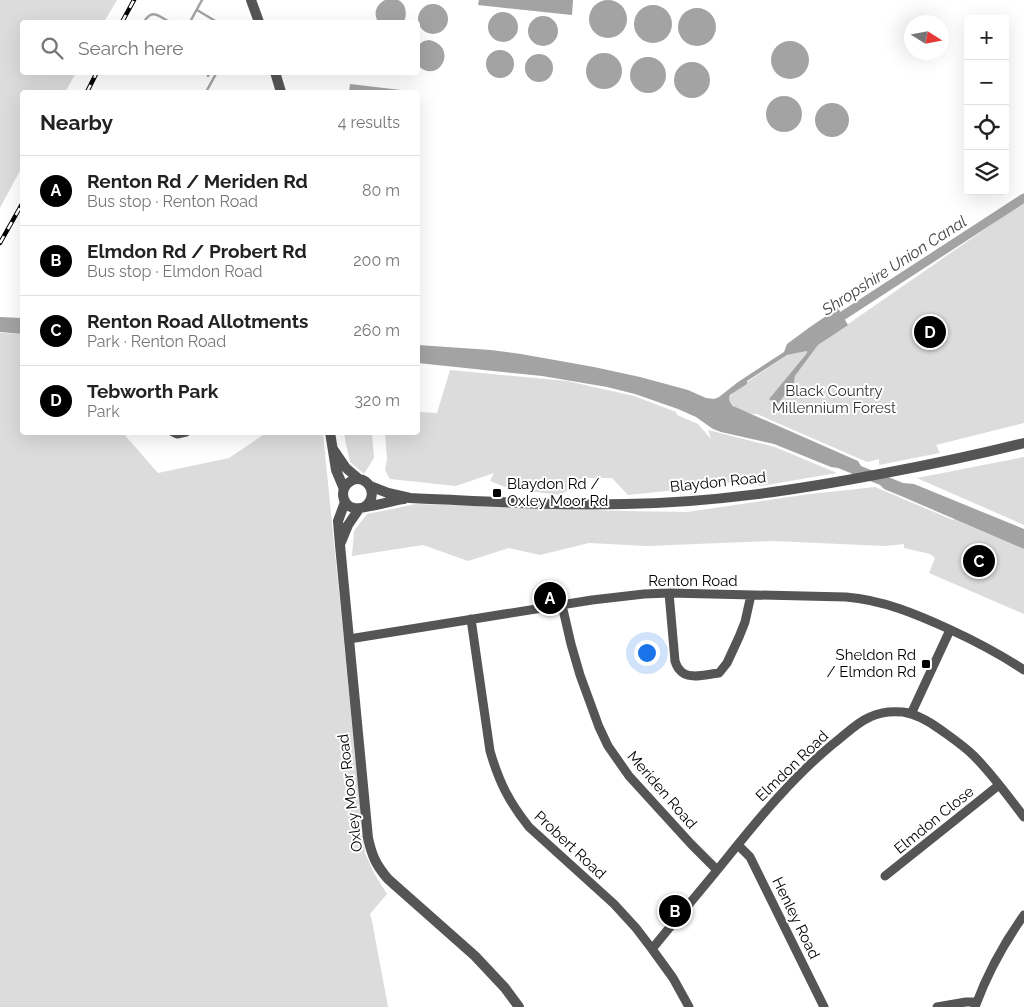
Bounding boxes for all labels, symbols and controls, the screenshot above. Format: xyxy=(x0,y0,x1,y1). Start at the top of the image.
north arrow xyxy=(904,15,949,60)
map controls xyxy=(964,15,1009,195)
button: + xyxy=(964,15,1009,60)
search box xyxy=(20,20,420,75)
icon: search xyxy=(38,34,66,62)
text: Search here xyxy=(78,37,184,59)
button: − xyxy=(964,60,1009,105)
button: locate xyxy=(964,105,1009,150)
text: Nearby xyxy=(40,110,113,135)
text: 4 results xyxy=(338,113,400,132)
button: layers xyxy=(964,150,1009,195)
text: Renton Rd / Meriden Rd xyxy=(87,170,308,192)
text: A xyxy=(51,181,61,200)
text: 80 m xyxy=(362,181,400,200)
text: Bus stop · Renton Road xyxy=(87,192,258,211)
water label: Shropshire Union Canal xyxy=(818,212,970,320)
text: Elmdon Rd / Probert Rd xyxy=(87,240,307,262)
text: B xyxy=(51,251,61,270)
text: 200 m xyxy=(353,251,400,270)
text: Bus stop · Elmdon Road xyxy=(87,262,263,281)
text: Renton Road Allotments xyxy=(87,310,308,332)
pin: D xyxy=(914,313,946,351)
text: C xyxy=(51,321,61,340)
text: 260 m xyxy=(353,321,400,340)
text: Park · Renton Road xyxy=(87,332,226,351)
text: Tebworth Park xyxy=(87,380,218,402)
park label: Black Country Millennium Forest xyxy=(772,382,896,417)
text: D xyxy=(50,391,62,410)
text: 320 m xyxy=(355,391,400,410)
text: Park xyxy=(87,402,120,421)
street label: Blaydon Road xyxy=(669,468,767,496)
place label: Blaydon Rd / Oxley Moor Rd xyxy=(507,475,608,510)
marker: Blaydon Rd / Oxley Moor Rd xyxy=(491,487,503,499)
pin: C xyxy=(963,542,995,580)
street label: Renton Road xyxy=(648,572,738,590)
pin: A xyxy=(534,579,566,617)
your location xyxy=(634,640,660,666)
place label: Sheldon Rd / Elmdon Rd xyxy=(826,646,916,681)
marker: Sheldon Rd / Elmdon Rd xyxy=(920,658,932,670)
street label: Elmdon Road xyxy=(752,727,832,805)
street label: Oxley Moor Road xyxy=(334,733,366,853)
street label: Meriden Road xyxy=(623,747,701,833)
street label: Elmdon Close xyxy=(891,782,978,858)
street label: Probert Road xyxy=(530,807,610,883)
street label: Henley Road xyxy=(768,874,824,962)
pin: B xyxy=(659,892,691,930)

